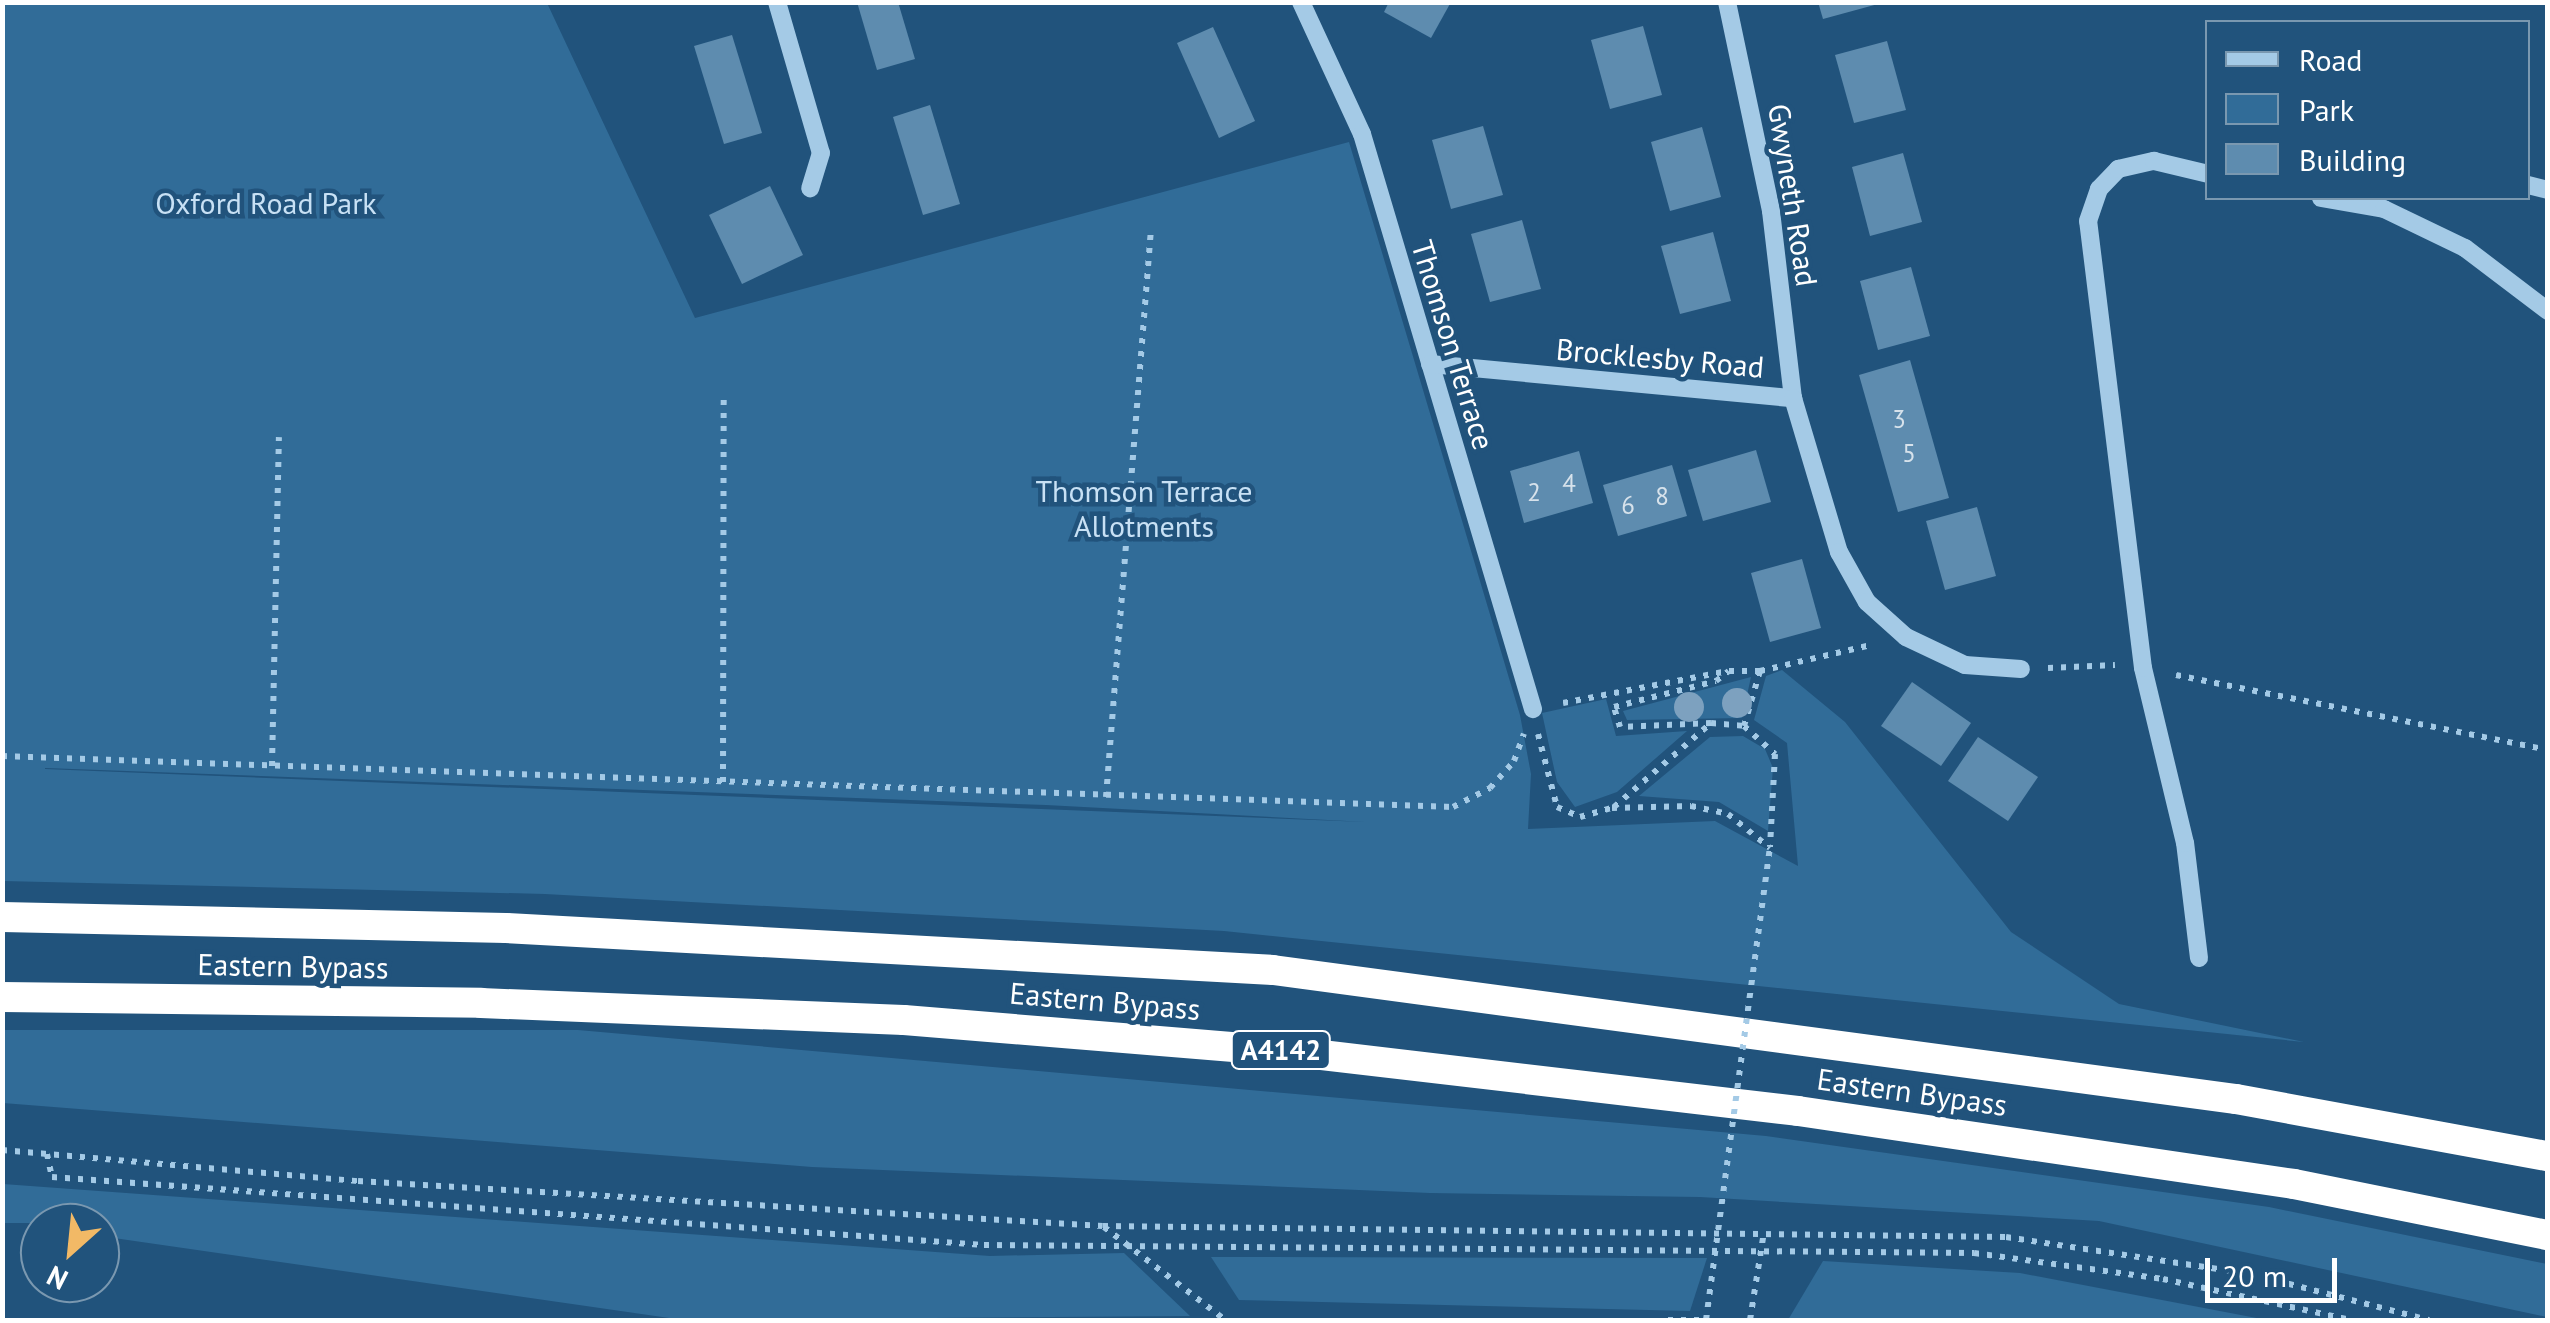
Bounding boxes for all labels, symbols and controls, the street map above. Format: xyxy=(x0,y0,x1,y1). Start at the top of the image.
legend xyxy=(2205,20,2530,200)
text: Road xyxy=(2299,40,2363,79)
text: Park xyxy=(2299,90,2354,129)
street label: Gwyneth Road xyxy=(1761,101,1825,289)
text: Building xyxy=(2299,140,2406,179)
park label: Oxford Road Park xyxy=(155,185,377,221)
street label: Thomson Terrace xyxy=(1404,235,1502,455)
street label: Brocklesby Road xyxy=(1554,331,1766,385)
house number: 3 xyxy=(1892,404,1906,434)
house number: 5 xyxy=(1902,438,1916,468)
house number: 4 xyxy=(1562,468,1576,498)
park label: Thomson Terrace Allotments xyxy=(1035,473,1253,544)
house number: 2 xyxy=(1527,477,1541,507)
house number: 8 xyxy=(1655,481,1669,511)
house number: 6 xyxy=(1621,490,1635,520)
street label: Eastern Bypass xyxy=(197,946,389,986)
street label: Eastern Bypass xyxy=(1008,975,1202,1027)
road number: A4142 xyxy=(1228,1027,1334,1073)
street label: Eastern Bypass xyxy=(1815,1061,2009,1123)
north arrow xyxy=(20,1203,120,1303)
scale bar xyxy=(2210,1238,2342,1300)
text: 20 m xyxy=(2222,1256,2287,1295)
text: N xyxy=(40,1258,74,1299)

